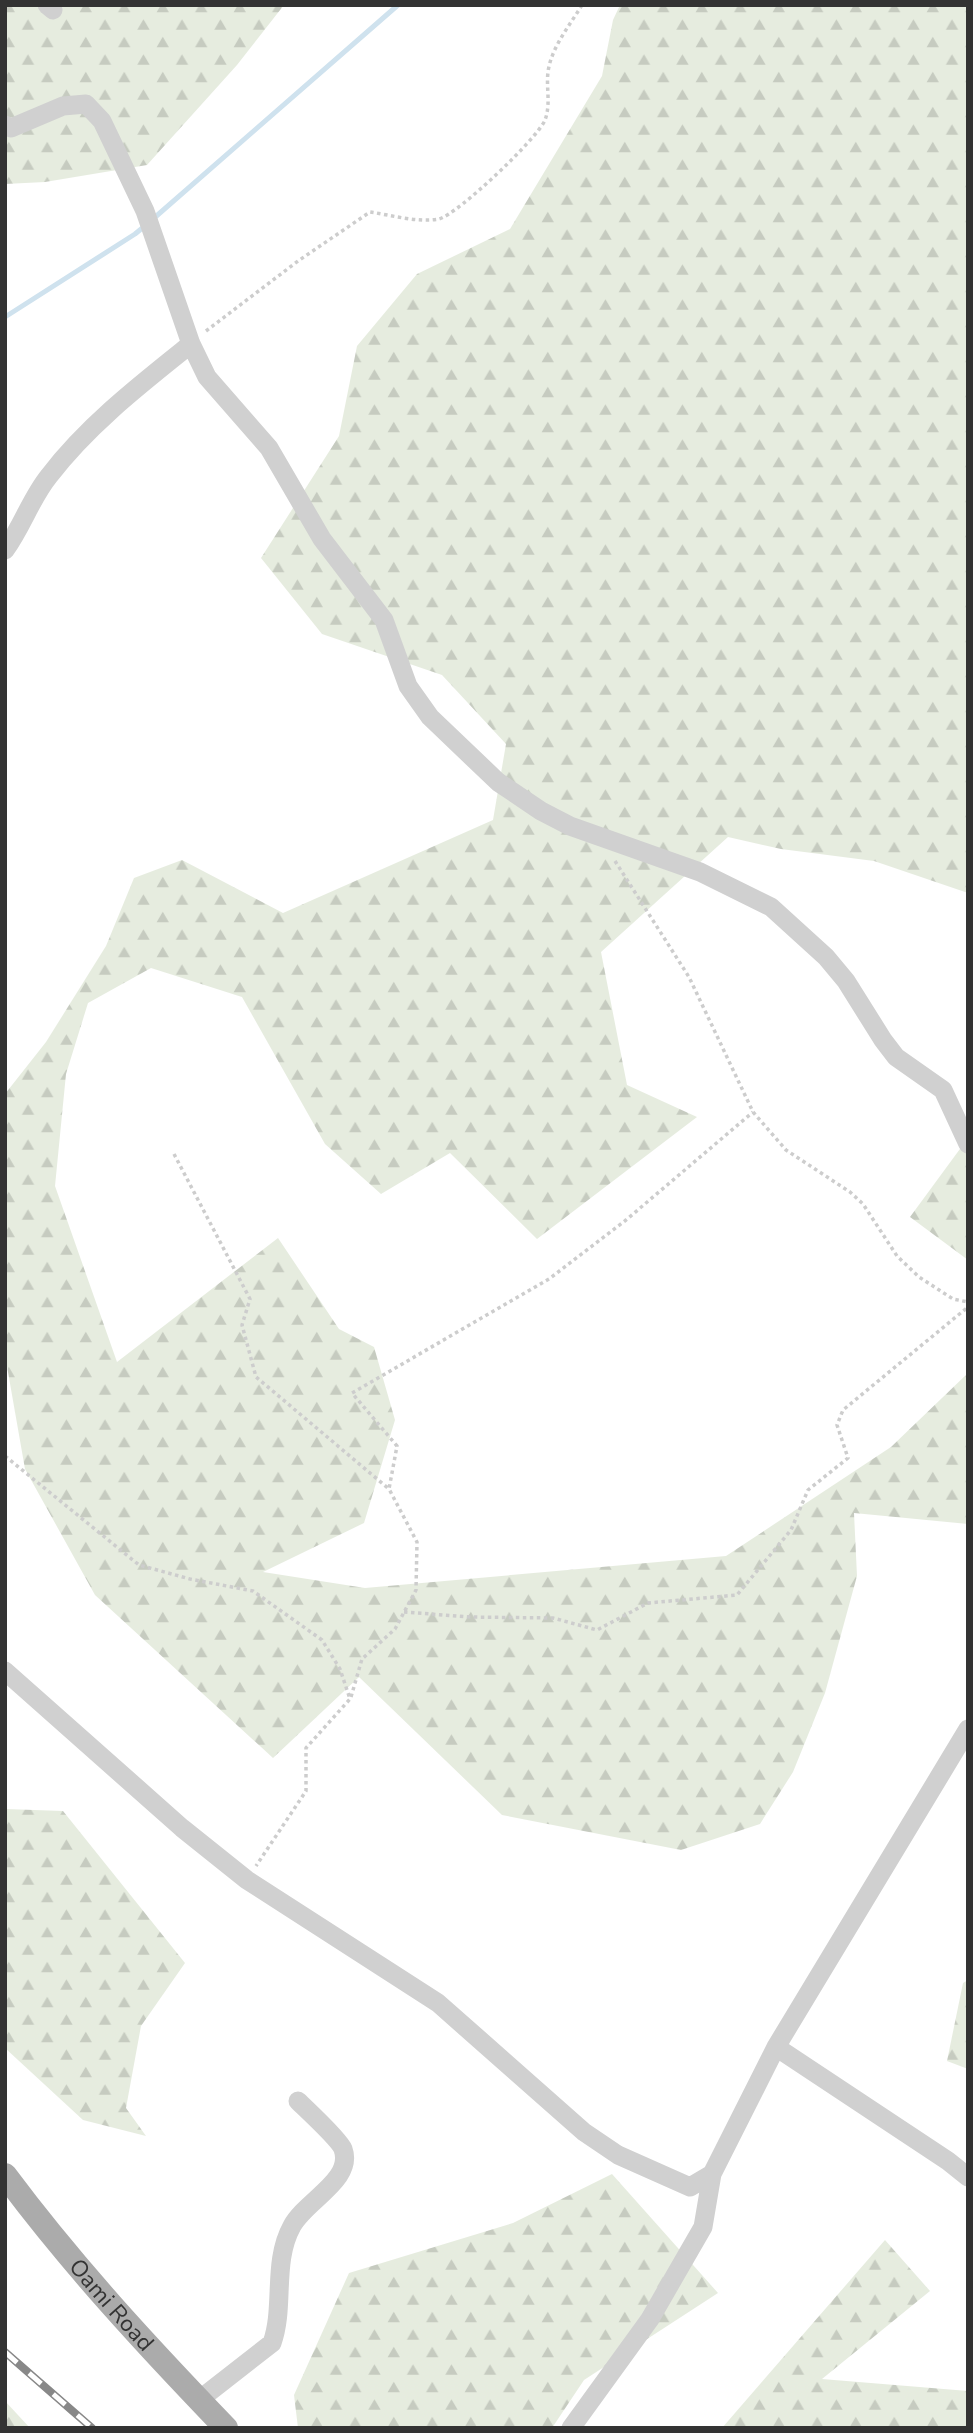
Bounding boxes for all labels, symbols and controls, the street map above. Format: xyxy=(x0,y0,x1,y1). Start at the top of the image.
street label: Oami Road xyxy=(62,2252,161,2358)

